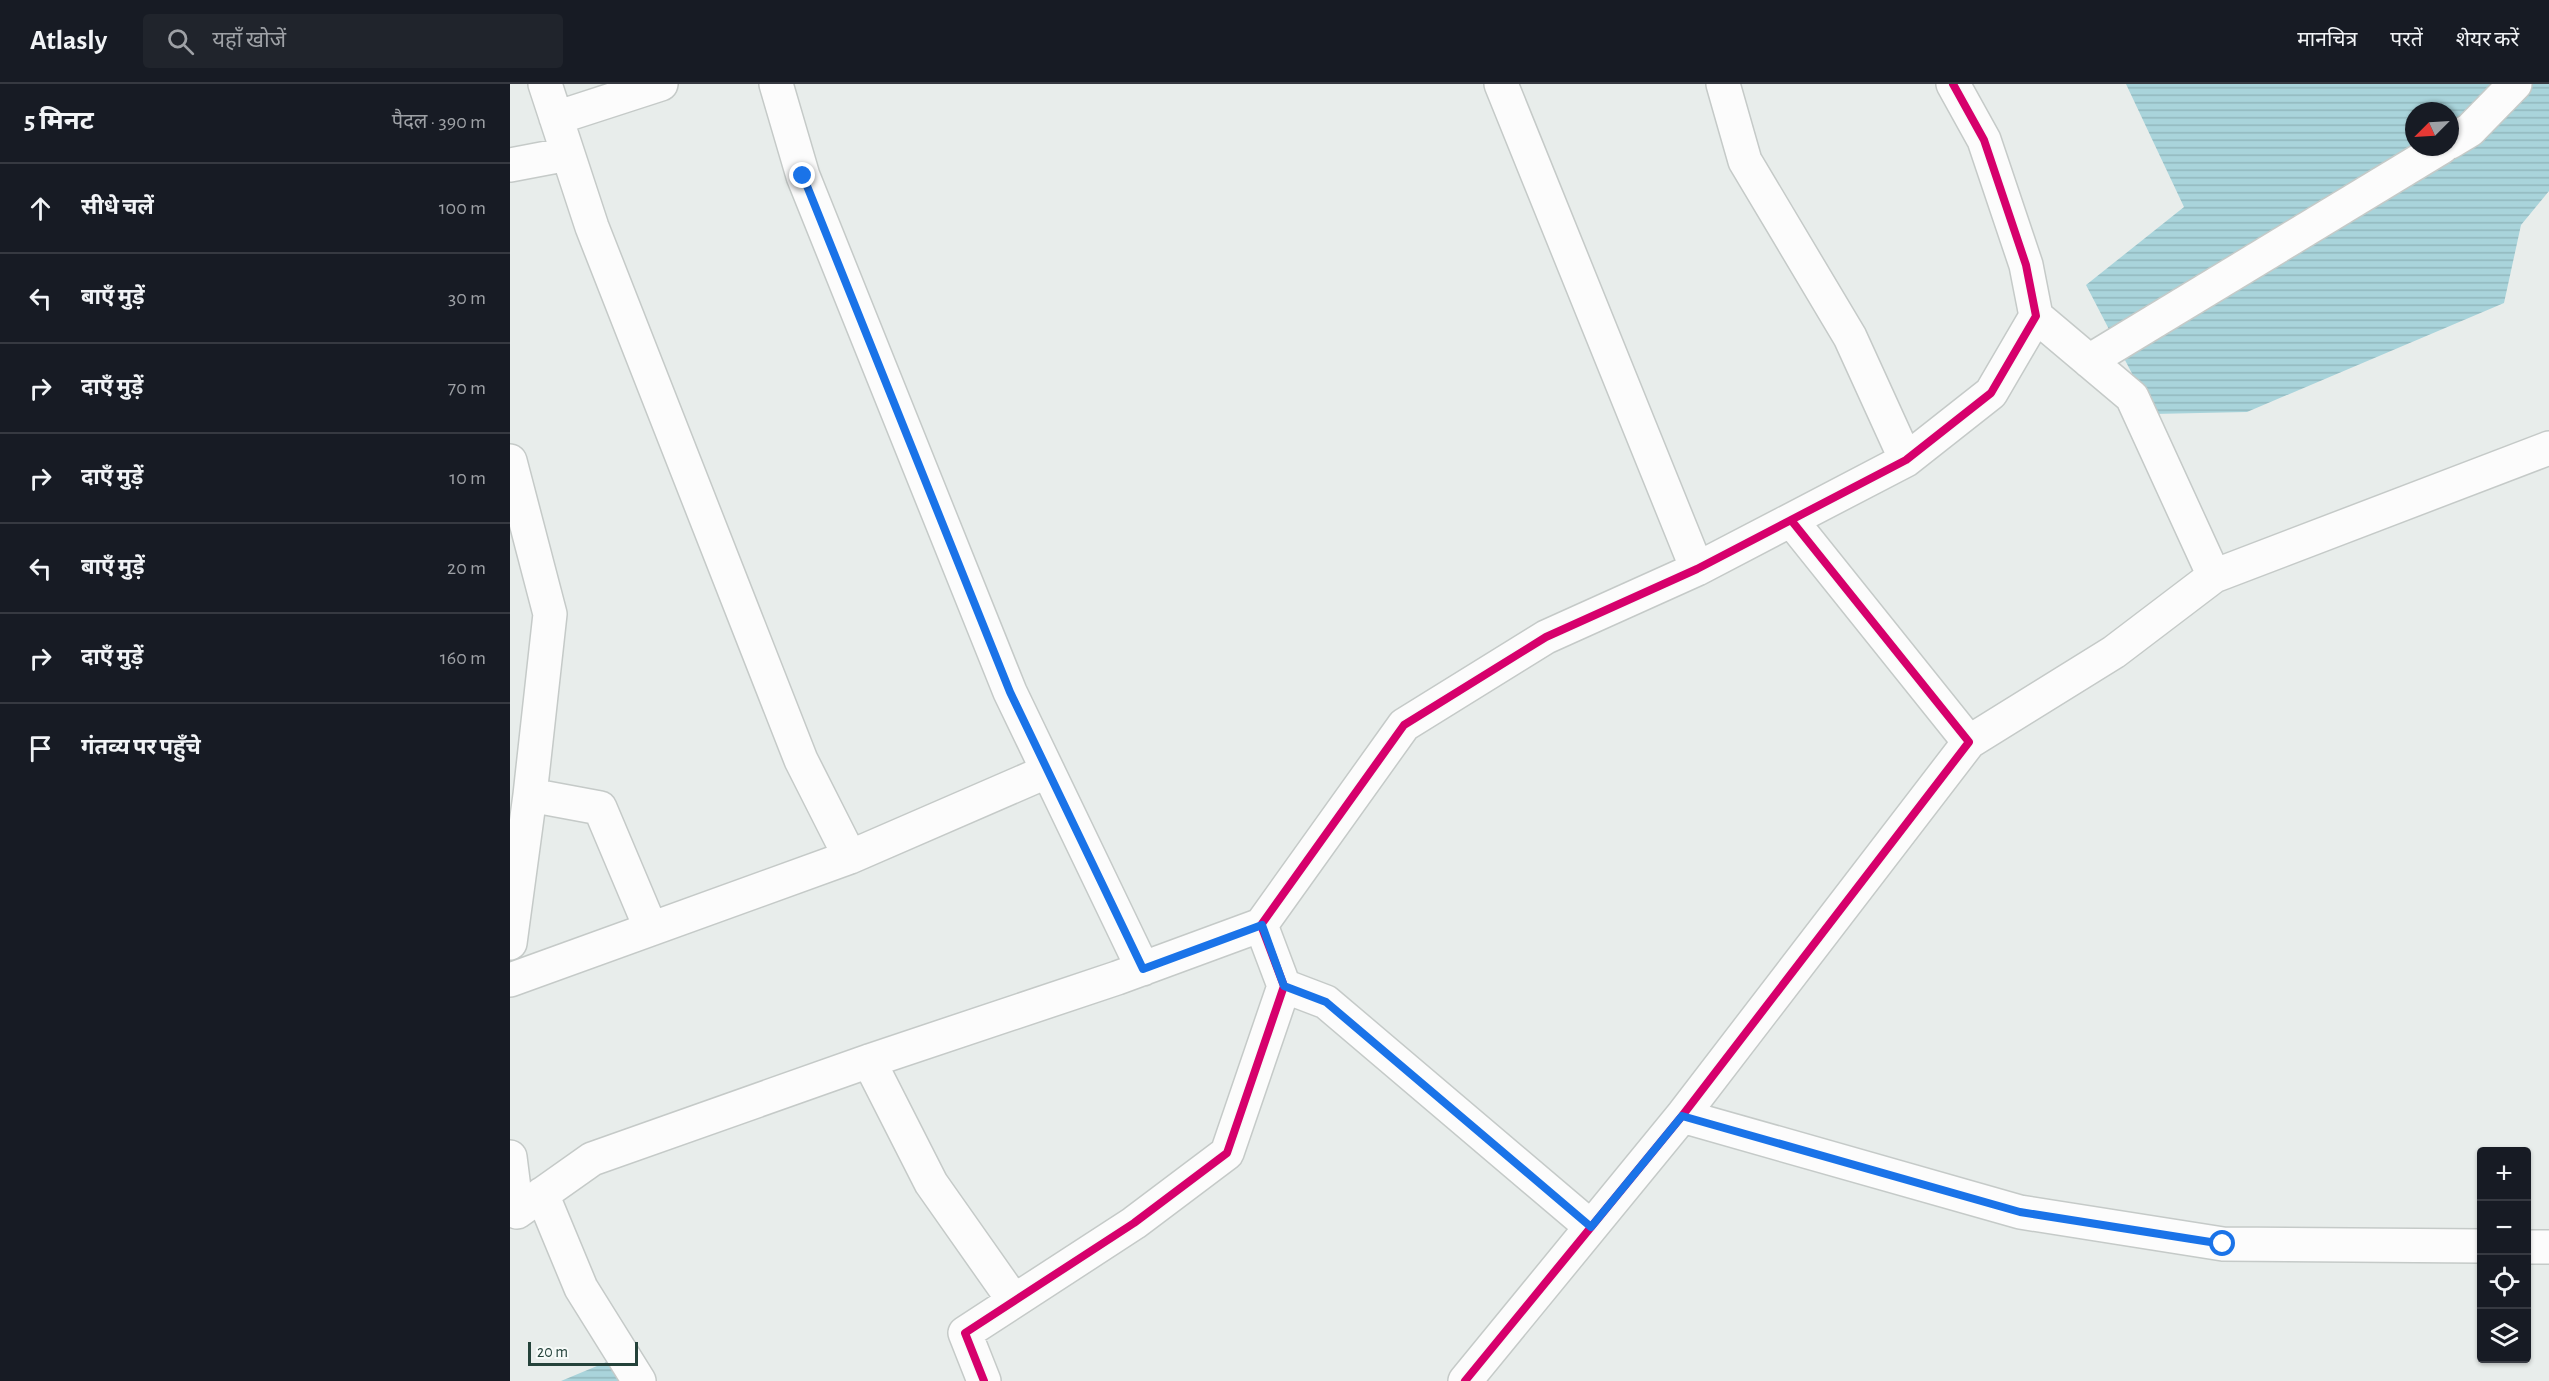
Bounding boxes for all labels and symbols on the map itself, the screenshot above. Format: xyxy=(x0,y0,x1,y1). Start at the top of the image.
north arrow xyxy=(2405,102,2459,156)
route end xyxy=(789,162,815,188)
route start xyxy=(2209,1230,2235,1256)
scale bar xyxy=(528,1339,638,1366)

